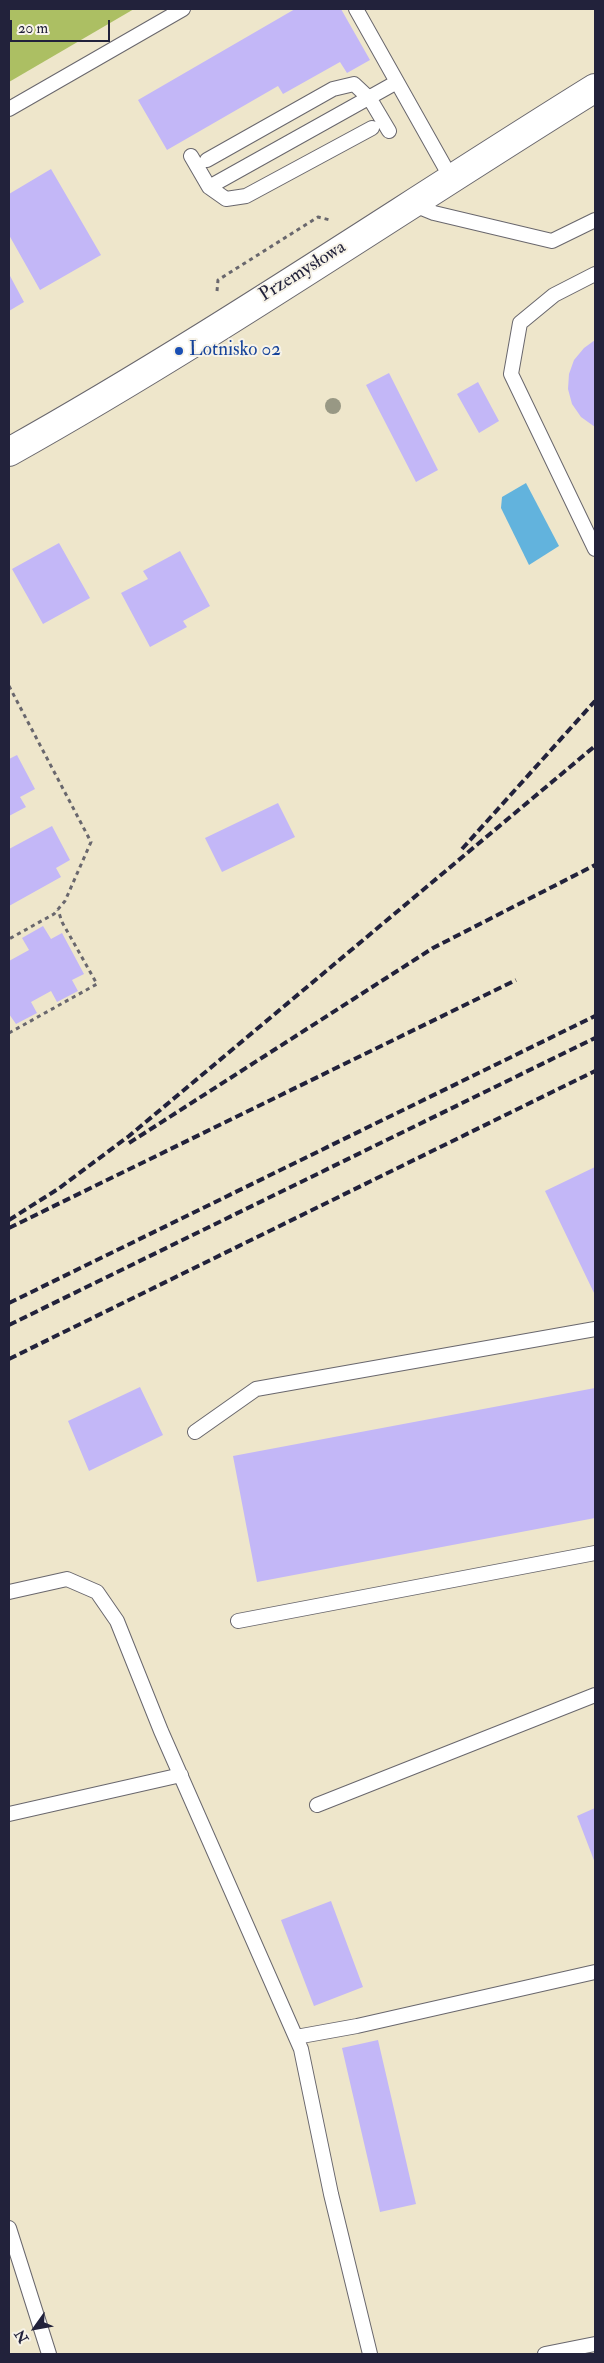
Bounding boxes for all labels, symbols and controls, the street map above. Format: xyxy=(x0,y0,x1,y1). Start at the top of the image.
scale bar xyxy=(12,10,112,42)
text: 20 m xyxy=(18,19,48,38)
street label: Przemysłowa xyxy=(256,236,350,308)
place label: Lotnisko 02 xyxy=(189,340,281,362)
marker: Lotnisko 02 xyxy=(173,345,185,357)
north arrow xyxy=(10,2303,60,2353)
text: N xyxy=(11,2326,32,2346)

